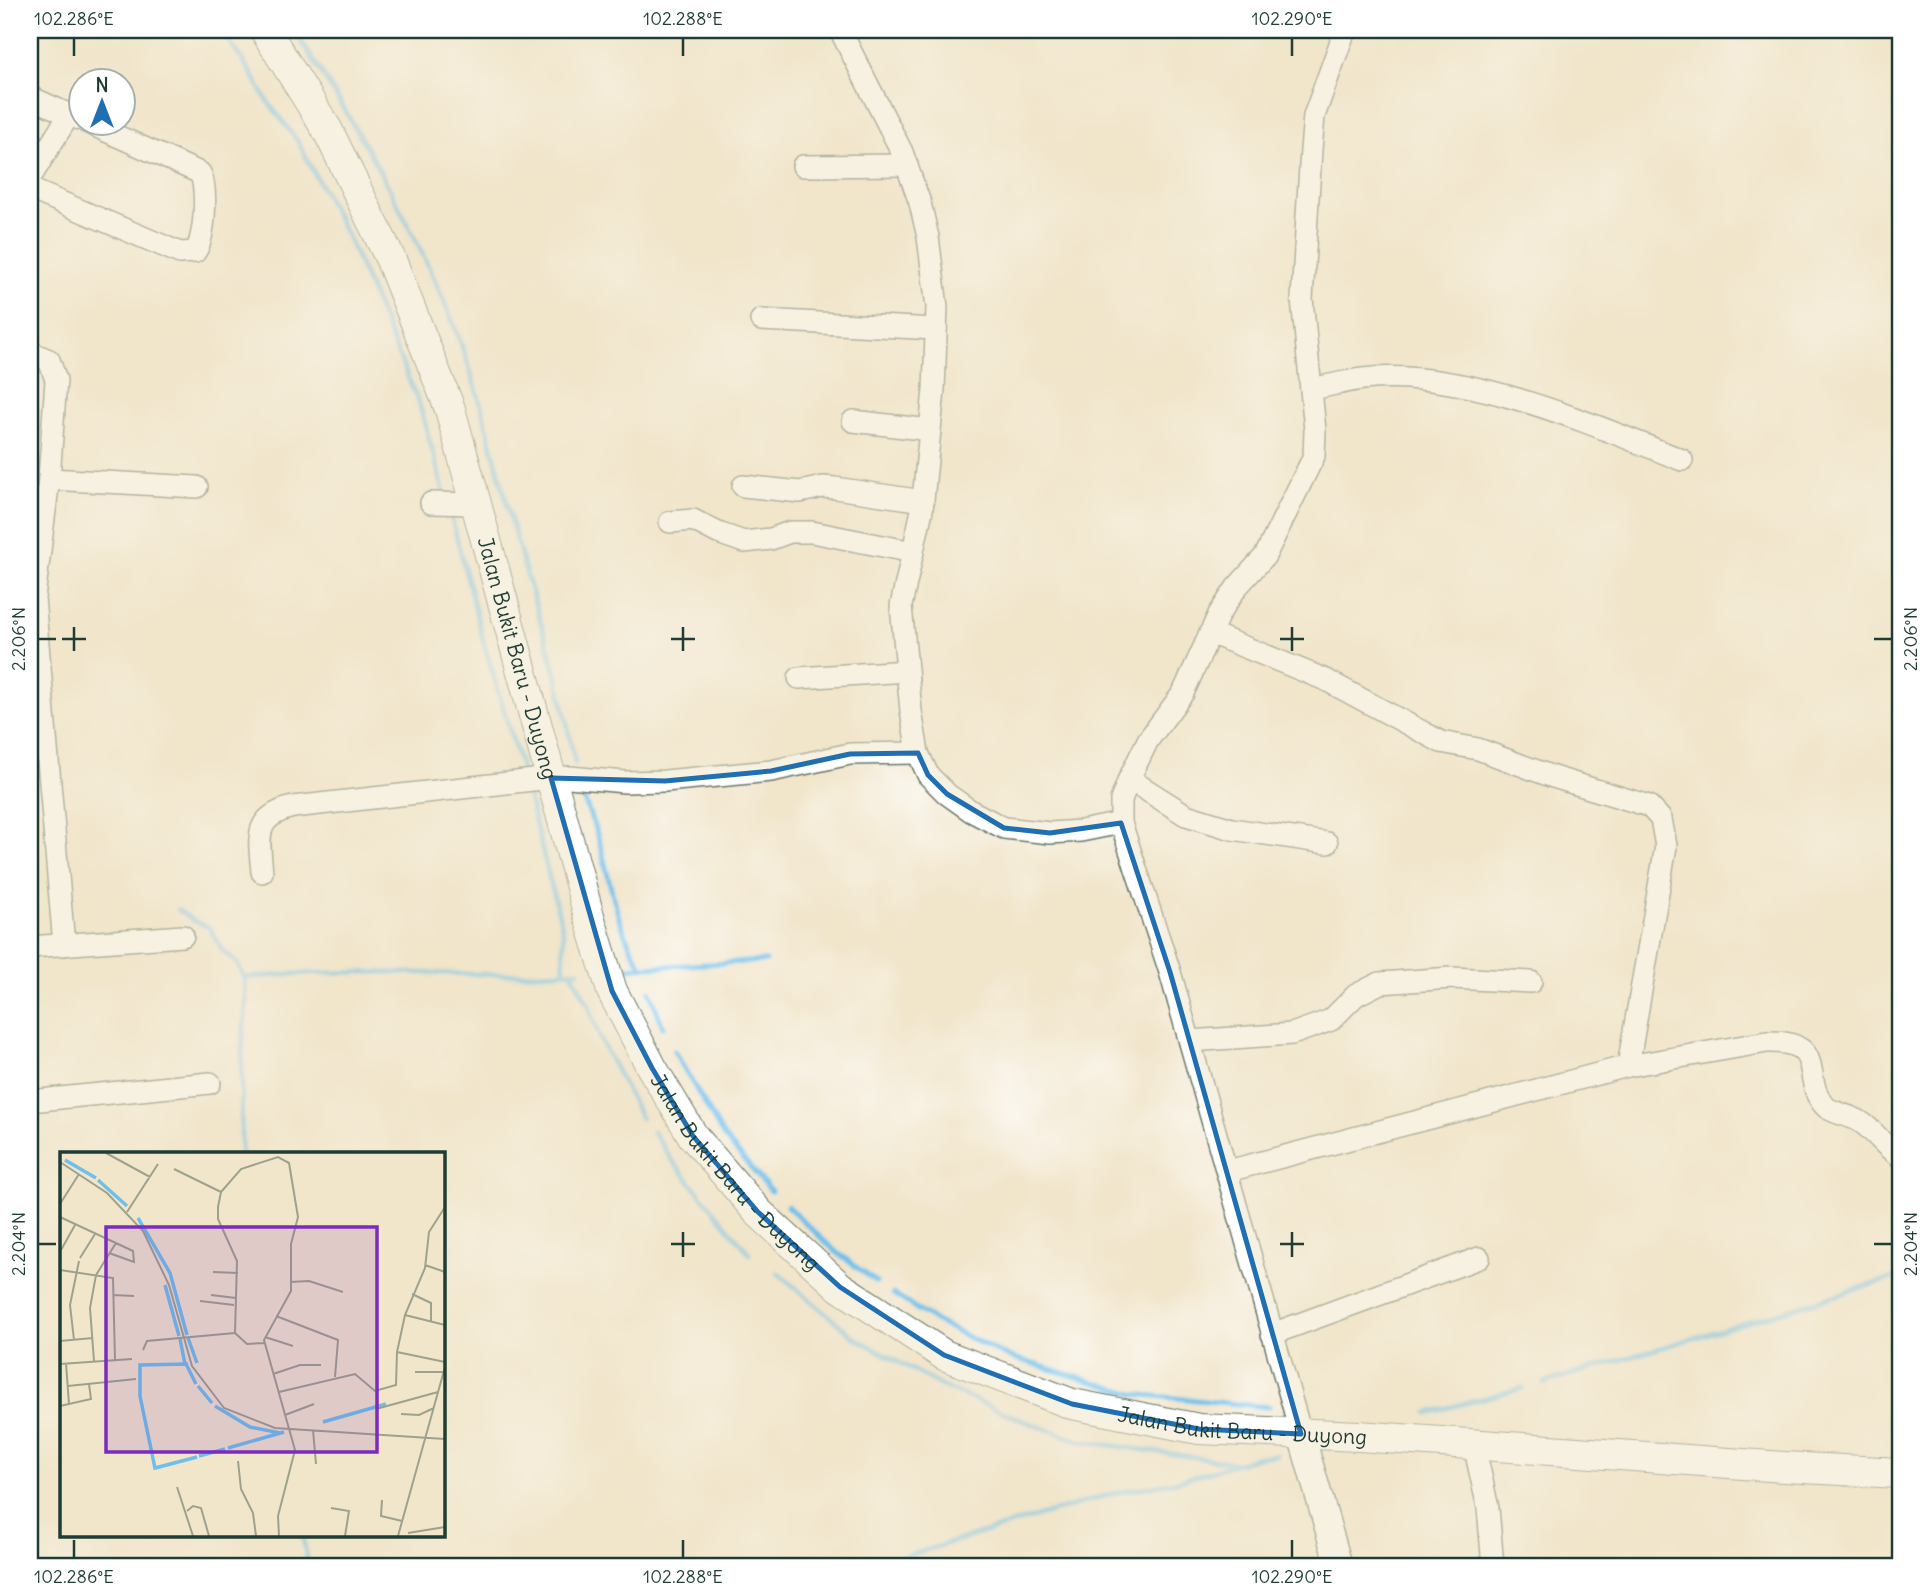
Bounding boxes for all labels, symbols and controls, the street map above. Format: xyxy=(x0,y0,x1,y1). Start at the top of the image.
text: 102.286°E xyxy=(34,7,114,30)
text: 102.288°E xyxy=(643,7,723,30)
text: 102.290°E xyxy=(1251,7,1333,30)
north arrow xyxy=(66,66,136,136)
text: N xyxy=(95,73,109,97)
street label: Jalan Bukit Baru - Duyong xyxy=(472,534,564,782)
text: 2.206°N xyxy=(7,607,30,671)
text: 2.206°N xyxy=(1899,607,1922,671)
street label: Jalan Bukit Baru - Duyong xyxy=(645,1069,826,1276)
inset map xyxy=(60,1152,444,1536)
text: 2.204°N xyxy=(7,1212,30,1276)
text: 2.204°N xyxy=(1899,1212,1922,1276)
street label: Jalan Bukit Baru - Duyong xyxy=(1116,1400,1368,1450)
text: 102.286°E xyxy=(34,1565,114,1588)
text: 102.288°E xyxy=(643,1565,723,1588)
text: 102.290°E xyxy=(1251,1565,1333,1588)

